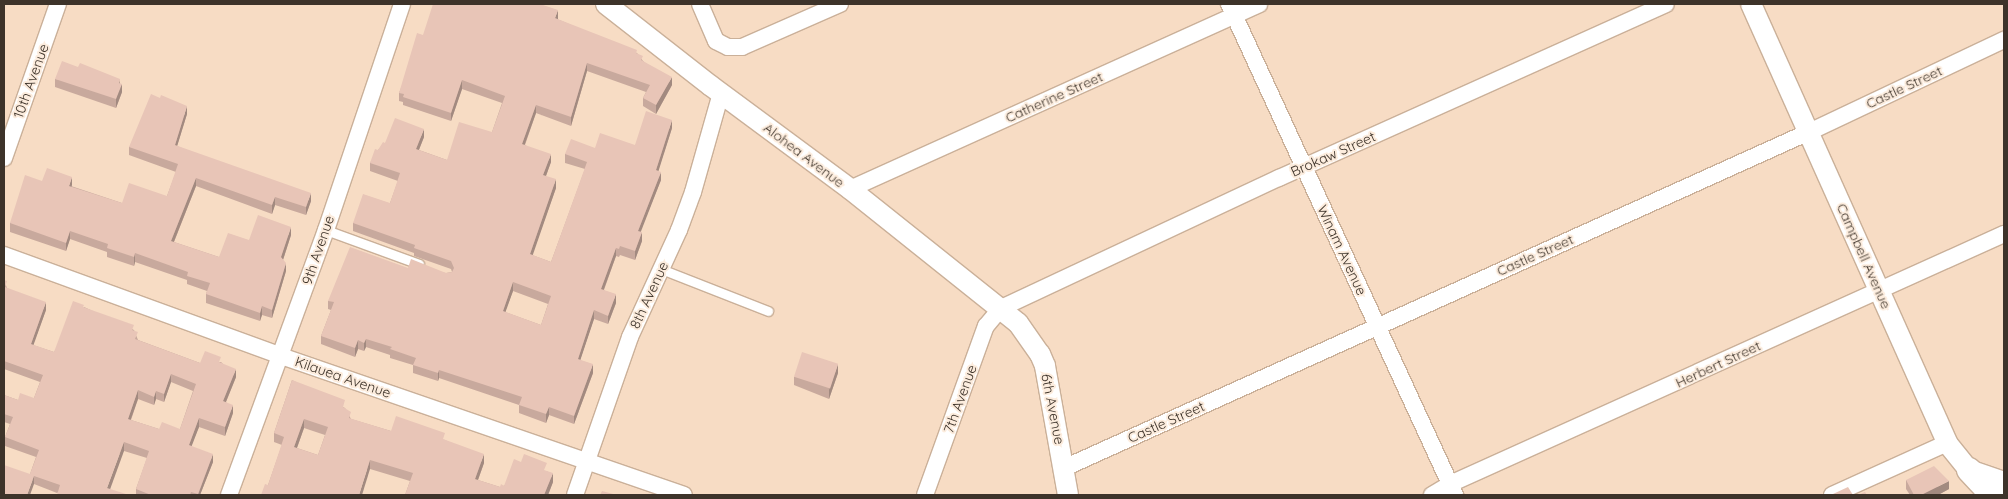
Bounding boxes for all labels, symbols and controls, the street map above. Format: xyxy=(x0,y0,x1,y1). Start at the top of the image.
street label: 10th Avenue xyxy=(10,42,52,120)
street label: Castle Street xyxy=(1863,62,1945,112)
street label: Catherine Street xyxy=(1003,68,1105,126)
street label: Alohea Avenue xyxy=(760,119,848,191)
street label: Brokaw Street xyxy=(1288,128,1378,180)
street label: Campbell Avenue xyxy=(1833,201,1895,311)
street label: Winam Avenue xyxy=(1314,202,1370,298)
street label: 9th Avenue xyxy=(298,213,338,287)
street label: Castle Street xyxy=(1494,231,1576,279)
street label: 8th Avenue xyxy=(626,259,672,331)
street label: Herbert Street xyxy=(1673,337,1763,391)
street label: Kilauea Avenue xyxy=(293,353,393,401)
street label: 7th Avenue xyxy=(940,362,980,436)
street label: 6th Avenue xyxy=(1038,372,1068,446)
street label: Castle Street xyxy=(1125,398,1207,446)

